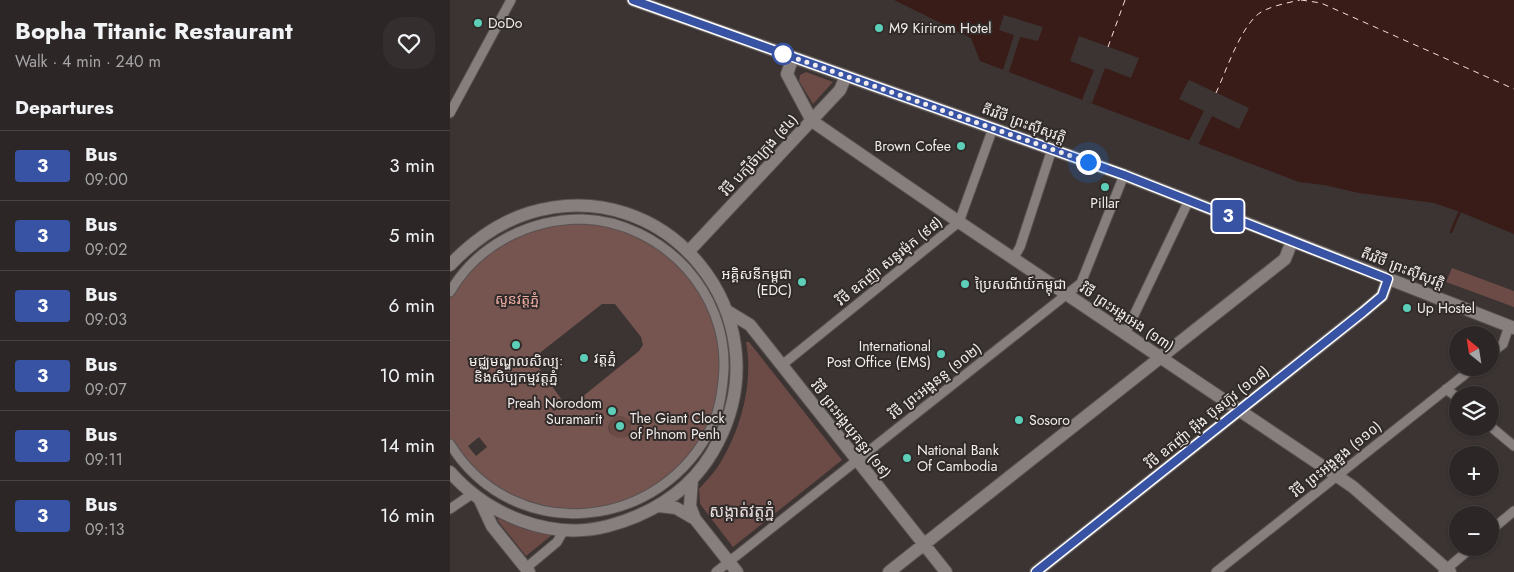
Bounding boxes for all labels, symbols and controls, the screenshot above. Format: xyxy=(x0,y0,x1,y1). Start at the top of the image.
text: Bopha Titanic Restaurant xyxy=(15,13,293,48)
place label: DoDo xyxy=(488,13,523,33)
button: heart xyxy=(383,17,435,69)
marker: DoDo xyxy=(472,17,484,29)
place label: M9 Kirirom Hotel xyxy=(889,18,991,38)
marker: M9 Kirirom Hotel xyxy=(873,22,885,34)
unlabelled marker xyxy=(772,43,794,65)
text: Walk · 4 min · 240 m xyxy=(15,50,161,73)
text: Departures xyxy=(15,94,114,121)
street label: តីរវិថី ព្រះស៊ីសុវត្តិ xyxy=(979,98,1069,148)
street label: វិថី បក្សីចំាក្រុង (៩៤) xyxy=(716,110,802,201)
place label: Brown Cofee xyxy=(874,136,951,156)
marker: Brown Cofee xyxy=(955,140,967,152)
text: Bus xyxy=(85,141,117,168)
your location xyxy=(1076,150,1101,175)
text: 3 min xyxy=(389,152,435,179)
text: 3 xyxy=(37,153,48,179)
text: 09:00 xyxy=(85,168,128,191)
marker: Pillar xyxy=(1099,181,1111,193)
place label: Pillar xyxy=(1090,193,1120,213)
line badge: 3 xyxy=(1212,200,1244,232)
text: 3 xyxy=(1222,203,1234,229)
text: Bus xyxy=(85,211,117,238)
street label: វិថី ឧកញ៉ា សន្ធរម៉ុក (៩៨) xyxy=(831,212,946,310)
text: 5 min xyxy=(389,222,435,249)
text: 3 xyxy=(37,223,48,249)
text: 09:02 xyxy=(85,238,127,261)
street label: តីរវិថី ព្រះស៊ីសុវត្តិ xyxy=(1358,243,1448,293)
place label: អគ្គិសនីកម្ពុជា (EDC) xyxy=(722,264,792,300)
place label: ប្រៃសណីយ៍កម្ពុជា xyxy=(975,274,1066,296)
marker: អគ្គិសនីកម្ពុជា (EDC) xyxy=(796,276,808,288)
marker: ប្រៃសណីយ៍កម្ពុជា xyxy=(959,278,971,290)
street label: វិថី ព្រះអង្គអេង (១៣) xyxy=(1076,278,1178,356)
text: Bus xyxy=(85,281,117,308)
park label: សួនវត្ដភ្នំ xyxy=(495,289,539,309)
text: 6 min xyxy=(389,292,435,319)
text: 3 xyxy=(37,293,48,319)
place label: Up Hostel xyxy=(1417,298,1475,318)
marker: Up Hostel xyxy=(1401,302,1413,314)
text: 09:03 xyxy=(85,308,127,331)
north arrow xyxy=(1449,326,1499,376)
map controls xyxy=(1449,326,1499,556)
place label: International Post Office (EMS) xyxy=(827,336,931,372)
street label: វិថី ព្រះអង្គនន្ទ (១០២) xyxy=(884,338,986,424)
marker: មជ្ឈមណ្ឌលសិល្បៈ និងសិប្បកម្មវត្តភ្នំ xyxy=(510,339,522,351)
place label: វត្ដភ្នំ xyxy=(594,348,616,368)
marker: International Post Office (EMS) xyxy=(935,348,947,360)
text: Bus xyxy=(85,351,117,378)
place label: មជ្ឈមណ្ឌលសិល្បៈ និងសិប្បកម្មវត្តភ្នំ xyxy=(469,351,563,387)
marker: វត្ដភ្នំ xyxy=(578,352,590,364)
street label: វិថី ឧកញ៉ា អ៊ីង ប៊ុនហ៊ូវ (១០៨) xyxy=(1141,361,1273,474)
text: 10 min xyxy=(380,362,435,389)
text: 3 xyxy=(37,363,48,389)
street label: វិថី ព្រះអង្គយុគន្ធរ (១៩) xyxy=(806,375,896,482)
text: 09:07 xyxy=(85,378,127,401)
button: layers xyxy=(1449,386,1499,436)
place label: Preah Norodom Suramarit xyxy=(507,393,603,429)
marker: Preah Norodom Suramarit xyxy=(606,405,618,417)
place label: The Giant Clock of Phnom Penh xyxy=(630,408,726,444)
place label: Sosoro xyxy=(1029,410,1070,430)
marker: Sosoro xyxy=(1013,414,1025,426)
street label: វិថី ព្រះអង្គឌួង (១១០) xyxy=(1286,416,1385,502)
marker: The Giant Clock of Phnom Penh xyxy=(614,420,626,432)
text: Bus xyxy=(85,421,117,448)
text: 14 min xyxy=(380,432,435,459)
text: 3 xyxy=(37,433,48,459)
place label: National Bank Of Cambodia xyxy=(917,440,1000,476)
button: + xyxy=(1449,446,1499,496)
text: 09:11 xyxy=(85,448,123,471)
marker: National Bank Of Cambodia xyxy=(901,452,913,464)
text: Bus xyxy=(85,491,117,518)
district label: សង្កាត់វត្តភ្នំ xyxy=(709,500,775,523)
text: 16 min xyxy=(380,502,435,529)
text: 3 xyxy=(37,503,48,529)
button: − xyxy=(1449,506,1499,556)
text: 09:13 xyxy=(85,518,125,541)

